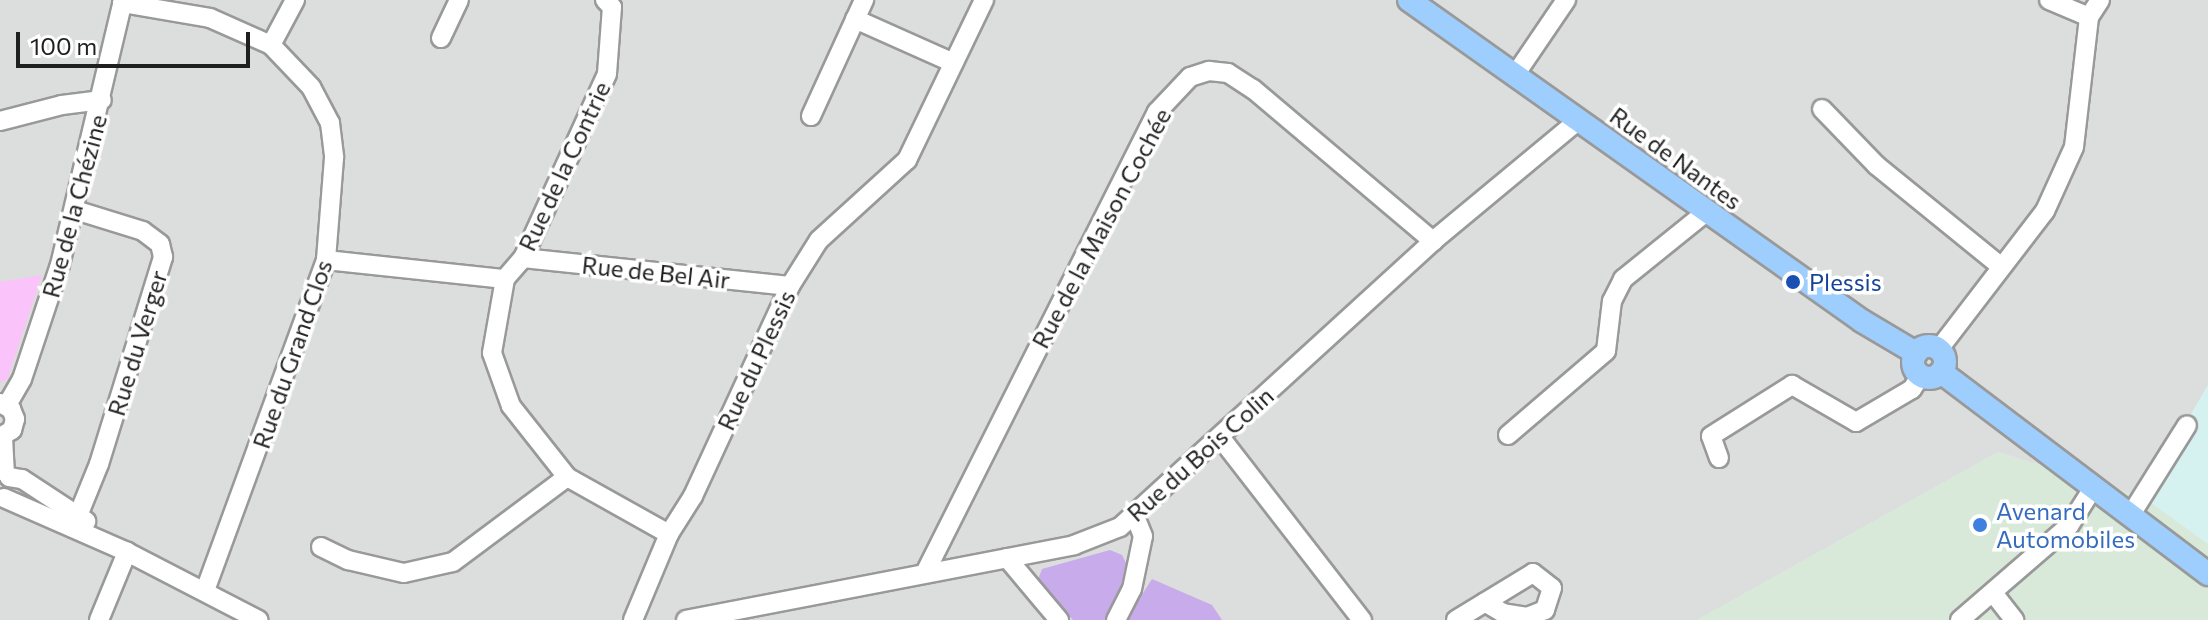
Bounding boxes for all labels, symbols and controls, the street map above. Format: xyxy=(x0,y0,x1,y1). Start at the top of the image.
scale bar xyxy=(20,16,254,66)
text: 100 m xyxy=(30,31,97,60)
street label: Rue de la Contrie xyxy=(512,77,616,255)
street label: Rue de Nantes xyxy=(1605,101,1747,215)
street label: Rue de la Maison Cochée xyxy=(1025,103,1177,353)
street label: Rue de la Chézine xyxy=(36,111,112,301)
street label: Rue de Bel Air xyxy=(580,250,732,294)
street label: Rue du Grand Clos xyxy=(246,256,338,452)
street label: Rue du Verger xyxy=(101,267,173,419)
place label: Plessis xyxy=(1809,268,1882,296)
marker: Plessis xyxy=(1784,273,1802,291)
street label: Rue du Plessis xyxy=(711,285,801,435)
street label: Rue du Bois Colin xyxy=(1121,381,1279,527)
place label: Avenard Automobiles xyxy=(1996,497,2135,553)
marker: Avenard Automobiles xyxy=(1971,516,1989,534)

